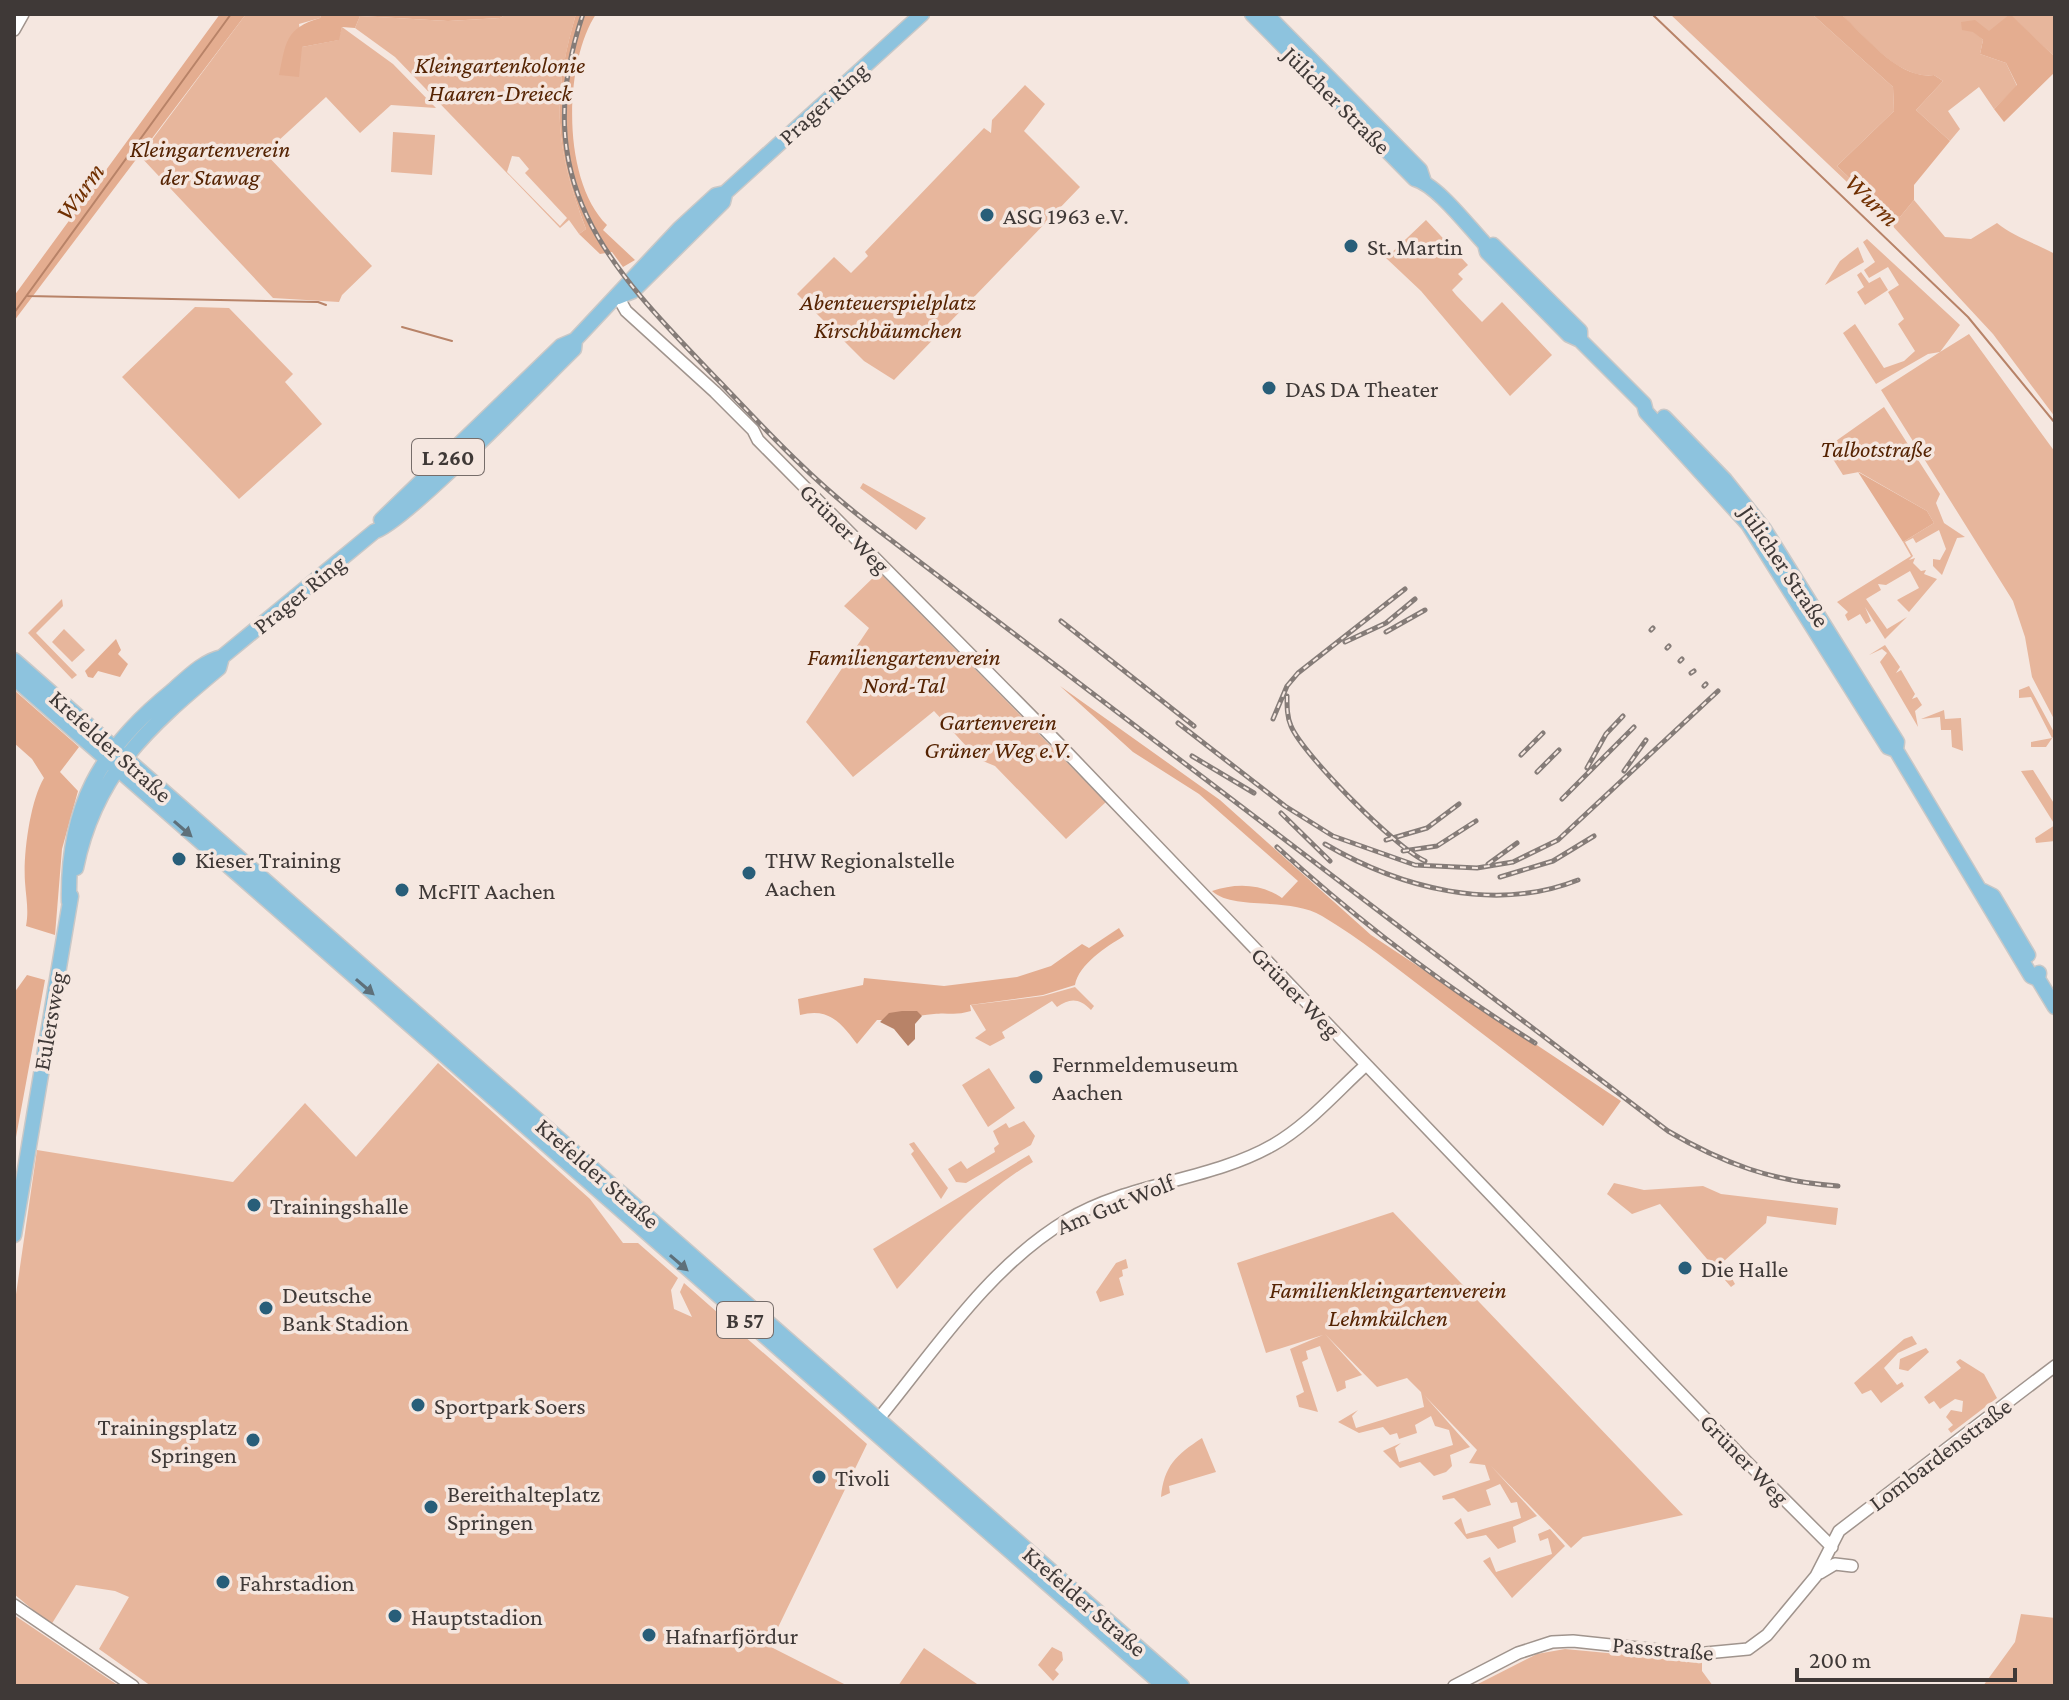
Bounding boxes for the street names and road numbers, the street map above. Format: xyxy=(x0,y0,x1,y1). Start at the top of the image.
street label: Jülicher Straße xyxy=(1276,39,1396,159)
street label: Prager Ring xyxy=(773,56,873,150)
road number: L 260 xyxy=(412,439,484,475)
street label: Grüner Weg xyxy=(794,477,896,579)
street label: Jülicher Straße xyxy=(1733,498,1836,632)
street label: Prager Ring xyxy=(248,549,351,639)
street label: Krefelder Straße xyxy=(45,684,177,808)
street label: Grüner Weg xyxy=(1246,941,1346,1043)
street label: Eulersweg xyxy=(27,969,71,1072)
street label: Krefelder Straße xyxy=(531,1112,665,1234)
street label: Am Gut Wolf xyxy=(1052,1168,1179,1240)
road number: B 57 xyxy=(717,1302,773,1338)
street label: Lombardenstraße xyxy=(1864,1392,2016,1516)
street label: Grüner Weg xyxy=(1695,1408,1795,1510)
street label: Krefelder Straße xyxy=(1018,1540,1152,1662)
street label: Passstraße xyxy=(1611,1630,1715,1666)

